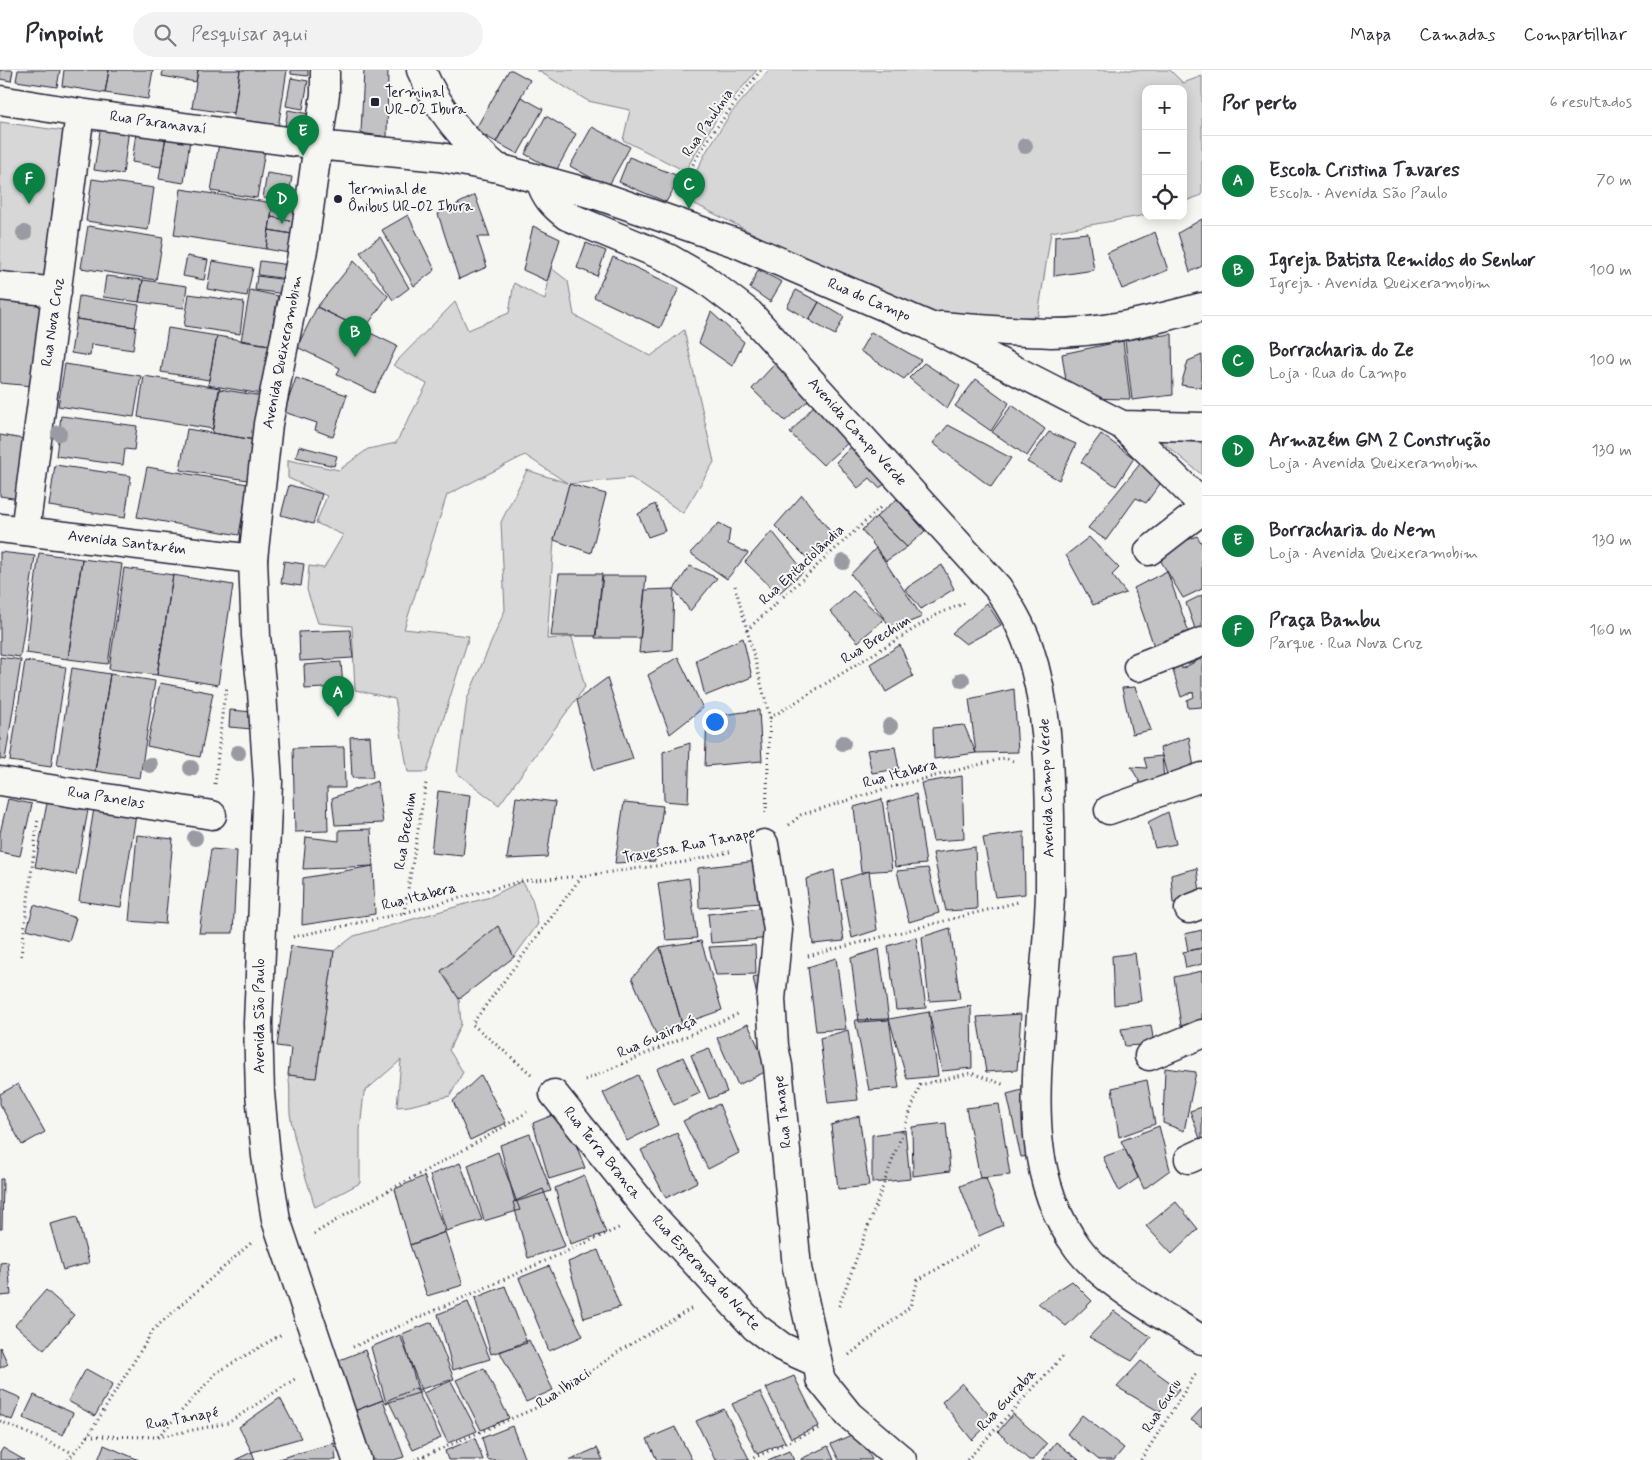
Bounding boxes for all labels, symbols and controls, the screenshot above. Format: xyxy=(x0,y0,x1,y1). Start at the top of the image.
search box xyxy=(133,12,483,57)
text: Pinpoint xyxy=(25,19,103,50)
icon: search xyxy=(151,21,179,49)
text: Pesquisar aqui xyxy=(191,22,308,47)
text: Mapa xyxy=(1350,23,1391,47)
text: Camadas xyxy=(1419,23,1495,47)
text: Compartilhar xyxy=(1523,23,1627,47)
place label: Terminal UR-02 Ibura xyxy=(385,83,467,120)
street label: Rua Paulinia xyxy=(678,85,738,161)
map controls xyxy=(1142,85,1187,220)
button: + xyxy=(1142,85,1187,130)
text: Por perto xyxy=(1222,89,1297,117)
text: 6 resultados xyxy=(1550,92,1632,113)
marker: Terminal UR-02 Ibura xyxy=(369,96,381,108)
street label: Rua Paranavaí xyxy=(108,106,208,140)
pin: E xyxy=(287,115,319,156)
button: − xyxy=(1142,130,1187,175)
text: Escola Cristina Tavares xyxy=(1269,158,1460,183)
pin: F xyxy=(13,163,45,204)
pin: C xyxy=(673,168,705,209)
text: A xyxy=(1233,170,1243,191)
text: 70 m xyxy=(1596,170,1632,191)
button: locate xyxy=(1142,175,1187,220)
place label: Terminal de Ônibus UR-02 Ibura xyxy=(348,180,474,217)
pin: D xyxy=(266,183,298,224)
text: Escola · Avenida São Paulo xyxy=(1269,183,1448,204)
marker: Terminal de Ônibus UR-02 Ibura xyxy=(332,193,344,205)
text: Igreja Batista Remidos do Senhor xyxy=(1269,248,1536,273)
text: B xyxy=(1233,260,1243,281)
text: 100 m xyxy=(1589,260,1632,281)
text: Igreja · Avenida Queixeramobim xyxy=(1269,273,1491,294)
street label: Avenida Queixeramobim xyxy=(258,274,308,430)
street label: Rua do Campo xyxy=(824,274,914,326)
street label: Rua Nova Cruz xyxy=(37,276,69,368)
pin: B xyxy=(339,316,371,357)
text: Borracharia do Ze xyxy=(1269,338,1414,363)
text: C xyxy=(1232,350,1244,371)
text: 100 m xyxy=(1589,350,1632,371)
text: Loja · Rua do Campo xyxy=(1269,363,1406,384)
street label: Avenida Campo Verde xyxy=(803,374,911,491)
text: Armazém GM 2 Construção xyxy=(1269,428,1491,453)
text: D xyxy=(1232,440,1244,461)
text: 130 m xyxy=(1591,440,1632,461)
text: Loja · Avenida Queixeramobim xyxy=(1269,453,1478,474)
text: Borracharia do Nem xyxy=(1269,518,1436,543)
street label: Rua Epitaciolândia xyxy=(755,520,849,610)
street label: Avenida Santarém xyxy=(67,526,187,560)
text: E xyxy=(1233,530,1243,551)
text: 130 m xyxy=(1591,530,1632,551)
text: Loja · Avenida Queixeramobim xyxy=(1269,543,1478,564)
text: Praça Bambu xyxy=(1269,608,1381,633)
street label: Rua Brechim xyxy=(837,611,915,669)
text: F xyxy=(1234,620,1242,641)
text: 160 m xyxy=(1589,620,1632,641)
text: Parque · Rua Nova Cruz xyxy=(1269,633,1423,654)
pin: A xyxy=(322,676,354,717)
your location xyxy=(702,709,728,735)
street label: Avenida Campo Verde xyxy=(1035,718,1059,858)
street label: Rua Itabera xyxy=(861,754,940,794)
street label: Rua Panelas xyxy=(66,782,146,814)
street label: Rua Brechim xyxy=(390,790,422,871)
street label: Travessa Rua Tanape xyxy=(621,823,757,869)
street label: Rua Itabera xyxy=(380,878,459,916)
street label: Avenida São Paulo xyxy=(250,958,270,1074)
street label: Rua Guairaçá xyxy=(614,1011,700,1063)
street label: Rua Tanape xyxy=(769,1074,797,1150)
street label: Rua Terra Branca xyxy=(558,1103,646,1204)
street label: Rua Esperança do Norte xyxy=(647,1211,765,1335)
street label: Rua Ibiaci xyxy=(532,1364,594,1414)
street label: Rua Guiraba xyxy=(973,1364,1042,1436)
street label: Rua Guriu xyxy=(1138,1375,1186,1437)
street label: Rua Tanapé xyxy=(144,1403,220,1435)

